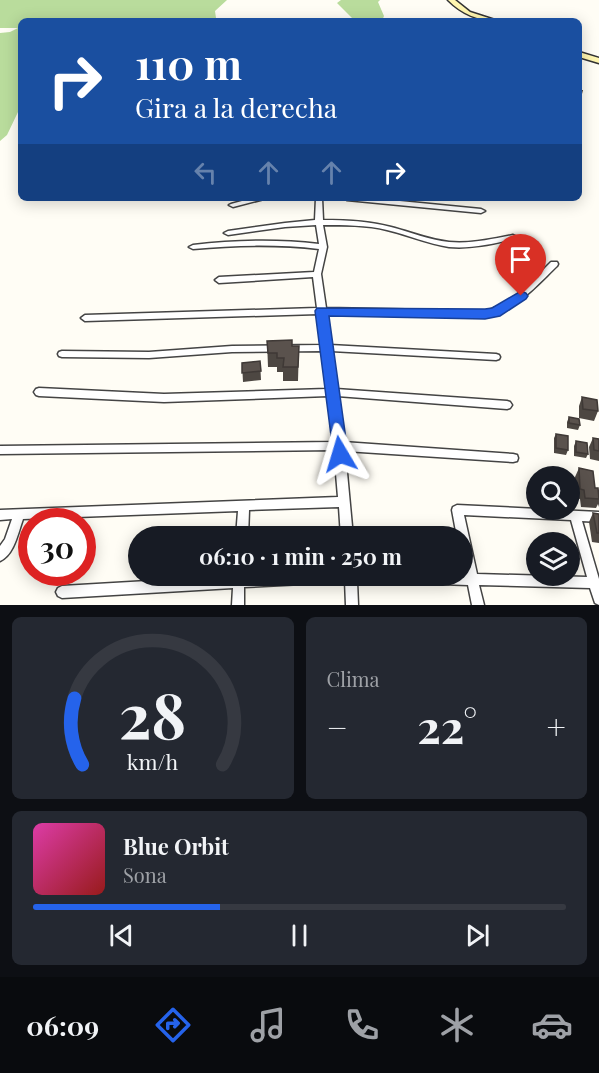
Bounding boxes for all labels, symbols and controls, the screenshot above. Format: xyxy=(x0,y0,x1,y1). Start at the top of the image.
text: 110 m xyxy=(135,35,242,91)
icon: right xyxy=(36,42,114,120)
text: Gira a la derecha xyxy=(135,89,337,125)
icon: left xyxy=(189,156,222,189)
icon: ahead xyxy=(252,156,285,189)
icon: ahead xyxy=(315,156,348,189)
icon: right xyxy=(378,156,411,189)
pin xyxy=(495,234,546,296)
icon: arrive xyxy=(504,243,537,276)
position arrow xyxy=(308,422,372,486)
map controls xyxy=(526,466,580,586)
button: search xyxy=(526,466,580,520)
speed limit sign: 30 xyxy=(18,508,96,586)
button: layers xyxy=(526,532,580,586)
text: 06:10 · 1 min · 250 m xyxy=(199,541,402,571)
text: Clima xyxy=(327,665,380,692)
text: 28 xyxy=(119,671,187,755)
text: 22° xyxy=(417,695,477,755)
text: − xyxy=(327,704,348,748)
text: + xyxy=(547,704,566,748)
text: km/h xyxy=(127,747,179,775)
text: Blue Orbit xyxy=(123,831,229,861)
text: Sona xyxy=(123,861,167,888)
icon: previous xyxy=(105,919,138,952)
icon: pause xyxy=(283,919,316,952)
icon: next xyxy=(461,919,494,952)
icon: directions xyxy=(152,1004,194,1046)
icon: music xyxy=(247,1004,289,1046)
icon: phone xyxy=(341,1004,383,1046)
icon: climate xyxy=(436,1004,478,1046)
icon: car xyxy=(531,1004,573,1046)
text: 06:09 xyxy=(26,1007,99,1043)

